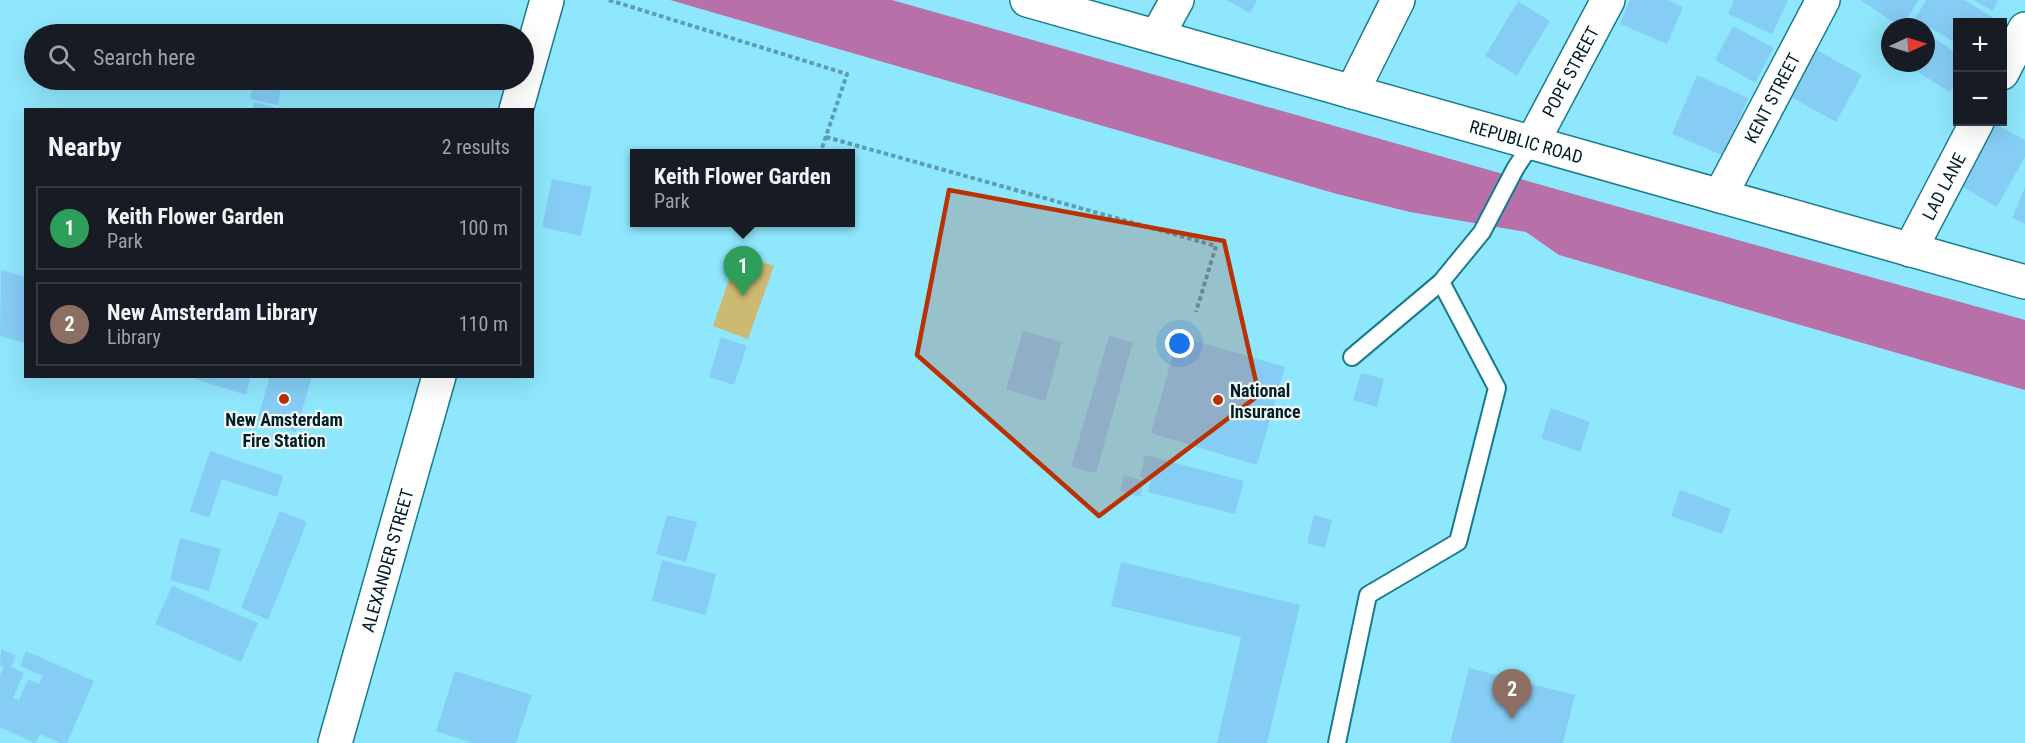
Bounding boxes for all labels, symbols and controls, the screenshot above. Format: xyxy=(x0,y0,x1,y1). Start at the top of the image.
north arrow xyxy=(1881,18,1935,72)
map controls xyxy=(1953,18,2007,126)
button: + xyxy=(1953,18,2007,72)
street label: POPE STREET xyxy=(1537,23,1603,120)
search box xyxy=(24,24,534,90)
icon: search xyxy=(45,41,78,74)
text: Search here xyxy=(93,45,195,70)
street label: KENT STREET xyxy=(1739,49,1804,146)
button: − xyxy=(1953,72,2007,126)
street label: REPUBLIC ROAD xyxy=(1467,115,1585,167)
text: Nearby xyxy=(48,132,122,162)
text: 2 results xyxy=(442,135,510,159)
popup xyxy=(630,149,855,227)
street label: LAD LANE xyxy=(1917,149,1970,223)
text: Keith Flower Garden xyxy=(654,164,831,189)
text: Park xyxy=(654,189,690,213)
text: Keith Flower Garden xyxy=(107,204,284,229)
text: 1 xyxy=(64,216,75,240)
text: 100 m xyxy=(459,216,508,240)
text: Park xyxy=(107,229,143,253)
pin: 1 xyxy=(724,246,762,296)
text: New Amsterdam Library xyxy=(107,300,318,325)
text: 2 xyxy=(64,312,75,336)
text: 110 m xyxy=(459,312,508,336)
text: Library xyxy=(107,325,161,349)
your location xyxy=(1165,329,1194,358)
place label: National Insurance xyxy=(1230,380,1301,422)
marker: New Amsterdam Fire Station xyxy=(277,392,291,406)
marker: National Insurance xyxy=(1211,393,1225,407)
place label: New Amsterdam Fire Station xyxy=(225,409,343,451)
street label: ALEXANDER STREET xyxy=(357,486,417,634)
pin: 2 xyxy=(1492,670,1532,719)

